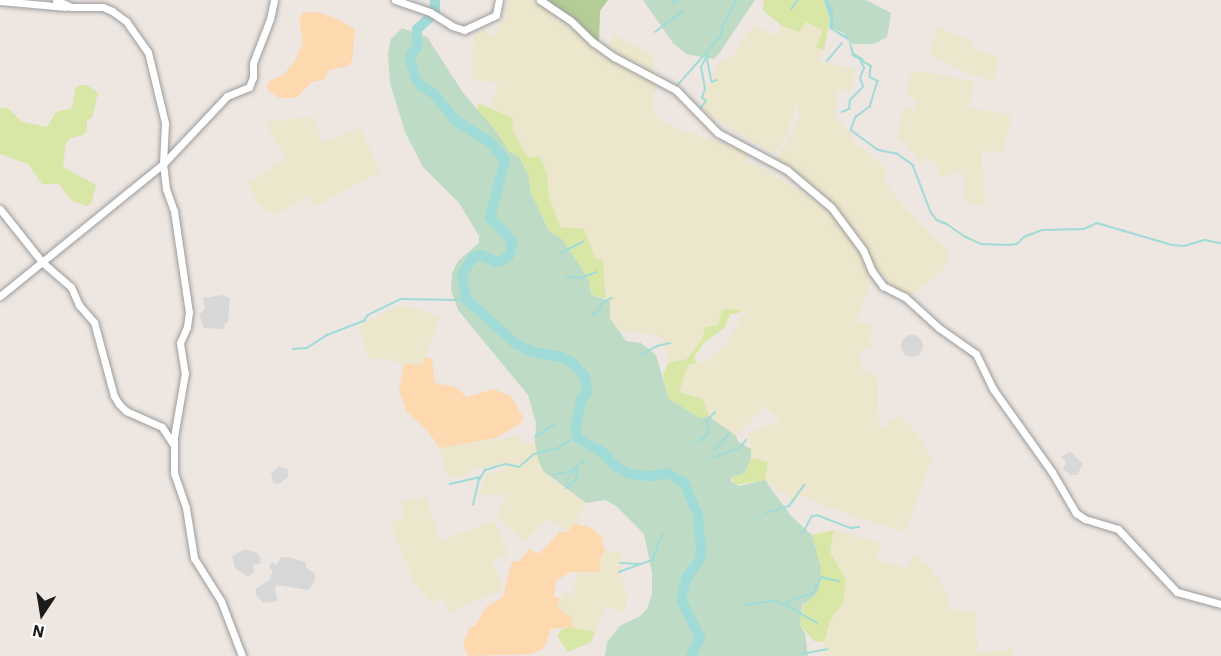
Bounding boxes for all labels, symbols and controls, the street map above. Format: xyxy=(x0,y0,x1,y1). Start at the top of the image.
north arrow xyxy=(12,584,72,644)
text: N xyxy=(31,621,46,643)

